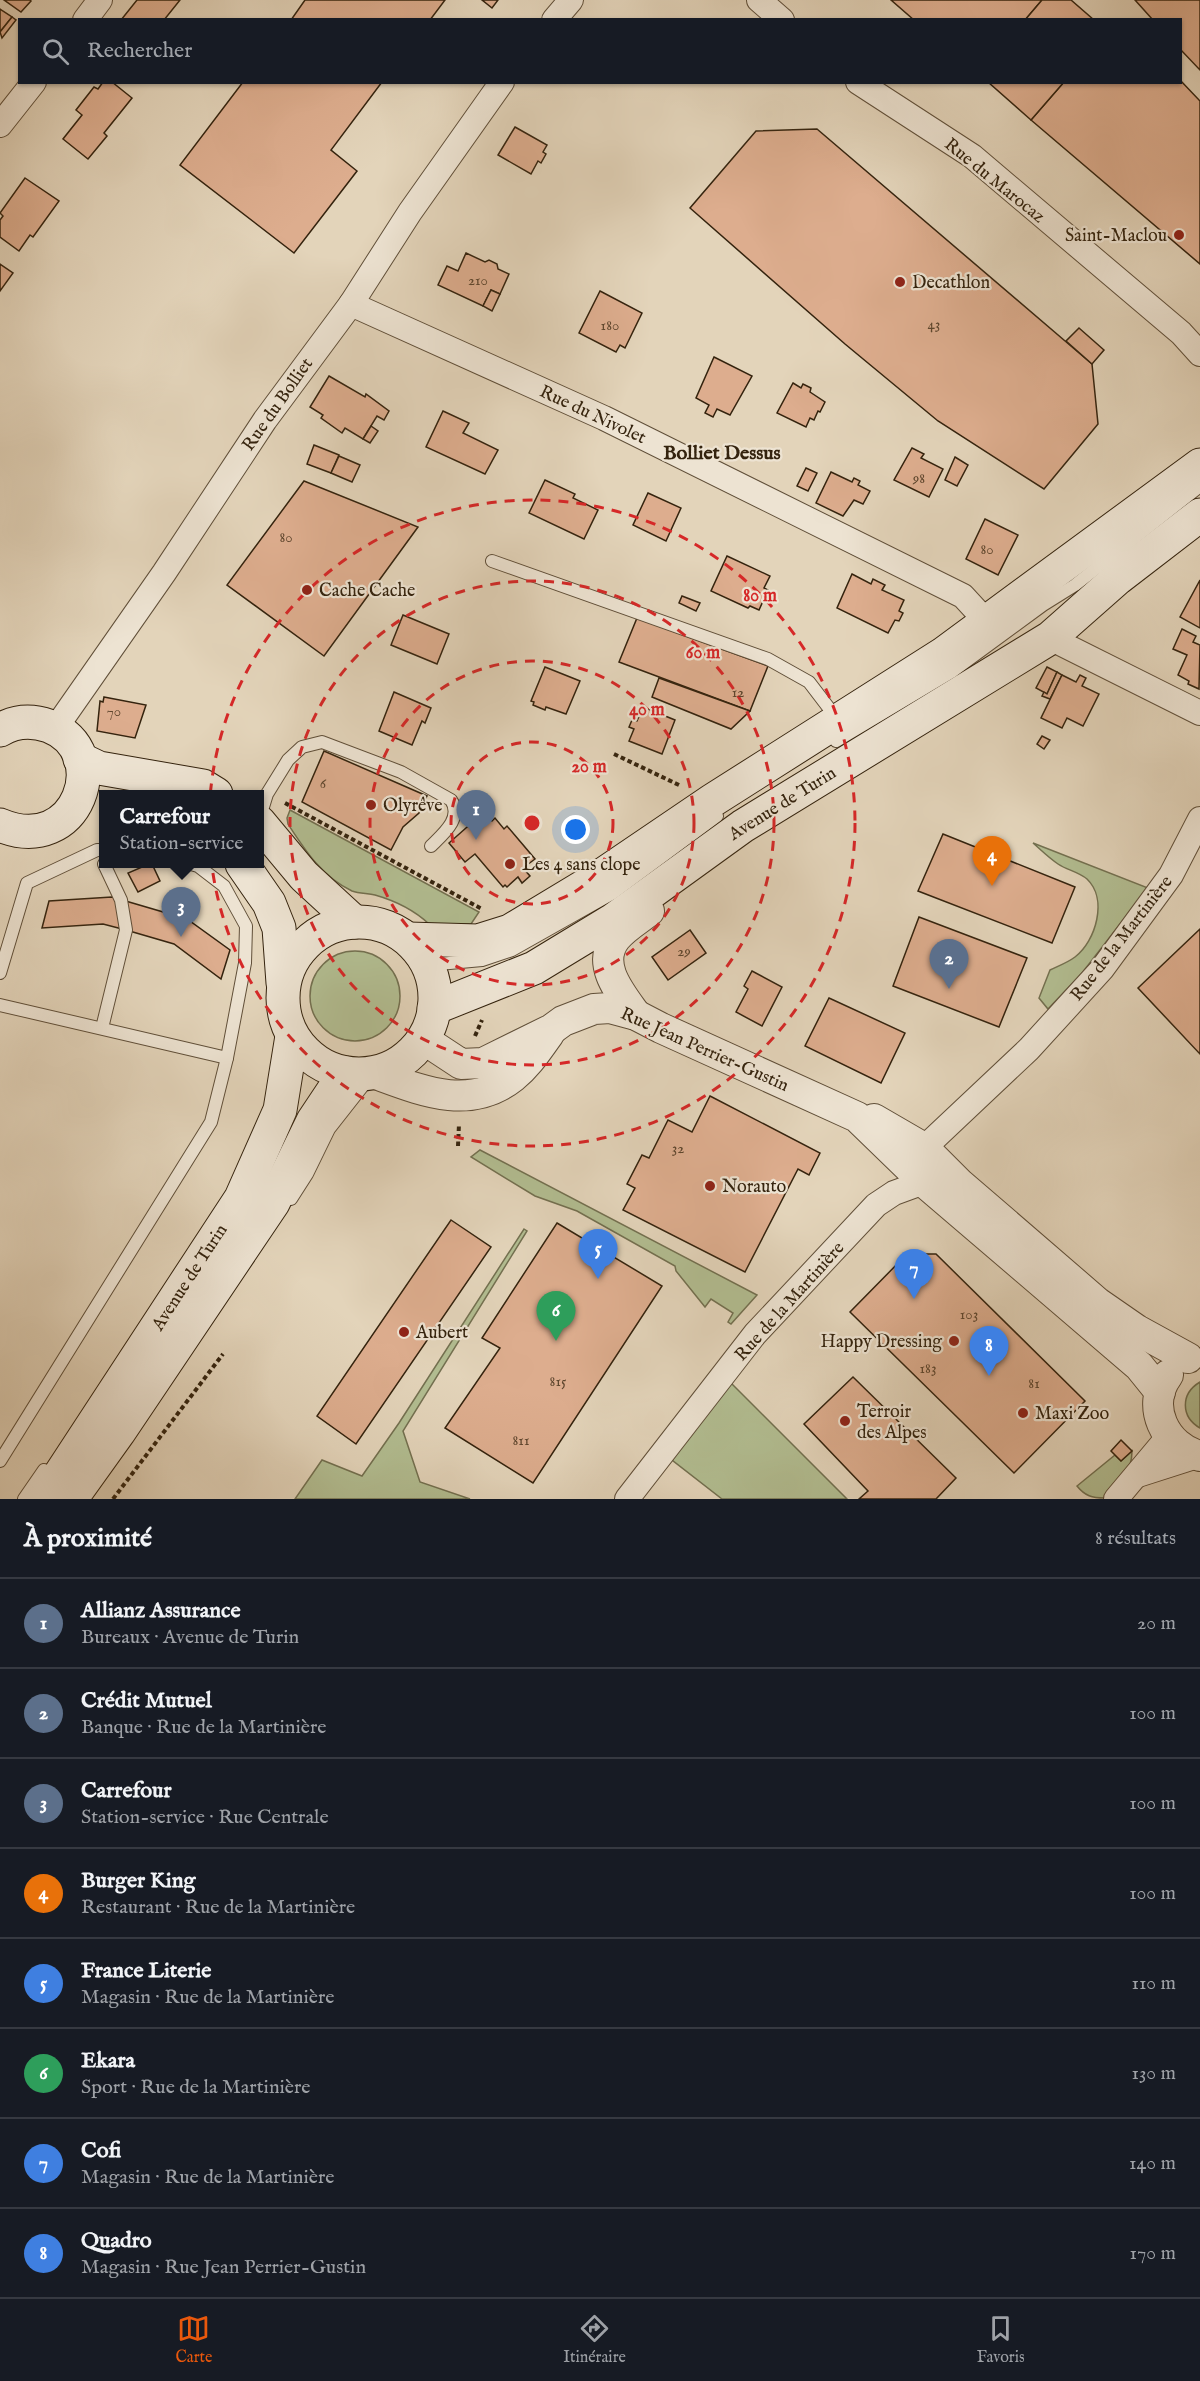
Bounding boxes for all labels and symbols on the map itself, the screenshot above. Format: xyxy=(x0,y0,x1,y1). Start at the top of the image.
street label: Rue du Marocaz xyxy=(939,134,1049,229)
place label: Saint-Maclou xyxy=(1065,225,1167,248)
marker: Saint-Maclou xyxy=(1172,228,1186,242)
house number: 210 xyxy=(468,271,488,290)
place label: Decathlon xyxy=(912,272,990,295)
marker: Decathlon xyxy=(893,275,907,289)
house number: 43 xyxy=(928,315,940,334)
house number: 180 xyxy=(601,316,619,335)
street label: Rue du Bolliet xyxy=(238,354,319,456)
street label: Rue du Nivolet xyxy=(535,381,649,450)
district label: Bolliet Dessus xyxy=(663,441,781,466)
house number: 98 xyxy=(912,469,925,488)
house number: 80 xyxy=(279,528,293,547)
house number: 80 xyxy=(980,540,994,559)
place label: Cache Cache xyxy=(319,580,415,603)
marker: Cache Cache xyxy=(300,583,314,597)
text: 80 m xyxy=(743,585,777,608)
text: 60 m xyxy=(686,642,720,665)
house number: 12 xyxy=(732,683,744,702)
text: 40 m xyxy=(629,699,665,722)
house number: 70 xyxy=(107,702,121,721)
text: 20 m xyxy=(571,756,607,779)
street label: Avenue de Turin xyxy=(724,762,841,847)
house number: 6 xyxy=(320,774,327,793)
pin: 1 xyxy=(456,790,496,840)
place label: Olyrêve xyxy=(383,795,443,818)
marker: Olyrêve xyxy=(364,798,378,812)
centre of rings xyxy=(522,813,542,833)
your location xyxy=(561,815,590,844)
pin: 4 xyxy=(972,836,1012,886)
place label: Les 4 sans clope xyxy=(522,854,640,877)
marker: Les 4 sans clope xyxy=(503,857,517,871)
street label: Rue de la Martinière xyxy=(1066,871,1178,1006)
pin: 3 xyxy=(162,888,201,937)
pin: 2 xyxy=(930,940,968,989)
house number: 29 xyxy=(677,942,691,961)
street label: Rue Jean Perrier-Gustin xyxy=(617,1003,792,1098)
house number: 32 xyxy=(672,1139,684,1158)
place label: Norauto xyxy=(722,1176,787,1199)
marker: Norauto xyxy=(703,1179,717,1193)
street label: Avenue de Turin xyxy=(147,1220,234,1336)
pin: 5 xyxy=(578,1230,618,1279)
street label: Rue de la Martinière xyxy=(730,1237,850,1367)
pin: 7 xyxy=(894,1250,934,1299)
pin: 6 xyxy=(536,1292,576,1341)
house number: 103 xyxy=(960,1305,978,1324)
place label: Aubert xyxy=(415,1322,468,1345)
marker: Aubert xyxy=(397,1325,411,1339)
pin: 8 xyxy=(970,1326,1008,1376)
place label: Happy Dressing xyxy=(821,1331,942,1354)
marker: Happy Dressing xyxy=(947,1334,961,1348)
house number: 183 xyxy=(919,1359,937,1378)
house number: 815 xyxy=(550,1372,567,1391)
house number: 81 xyxy=(1028,1374,1040,1393)
place label: Terroir des Alpes xyxy=(857,1401,927,1445)
place label: Maxi Zoo xyxy=(1035,1403,1110,1426)
marker: Maxi Zoo xyxy=(1016,1406,1030,1420)
marker: Terroir des Alpes xyxy=(838,1414,852,1428)
house number: 811 xyxy=(512,1431,530,1450)

